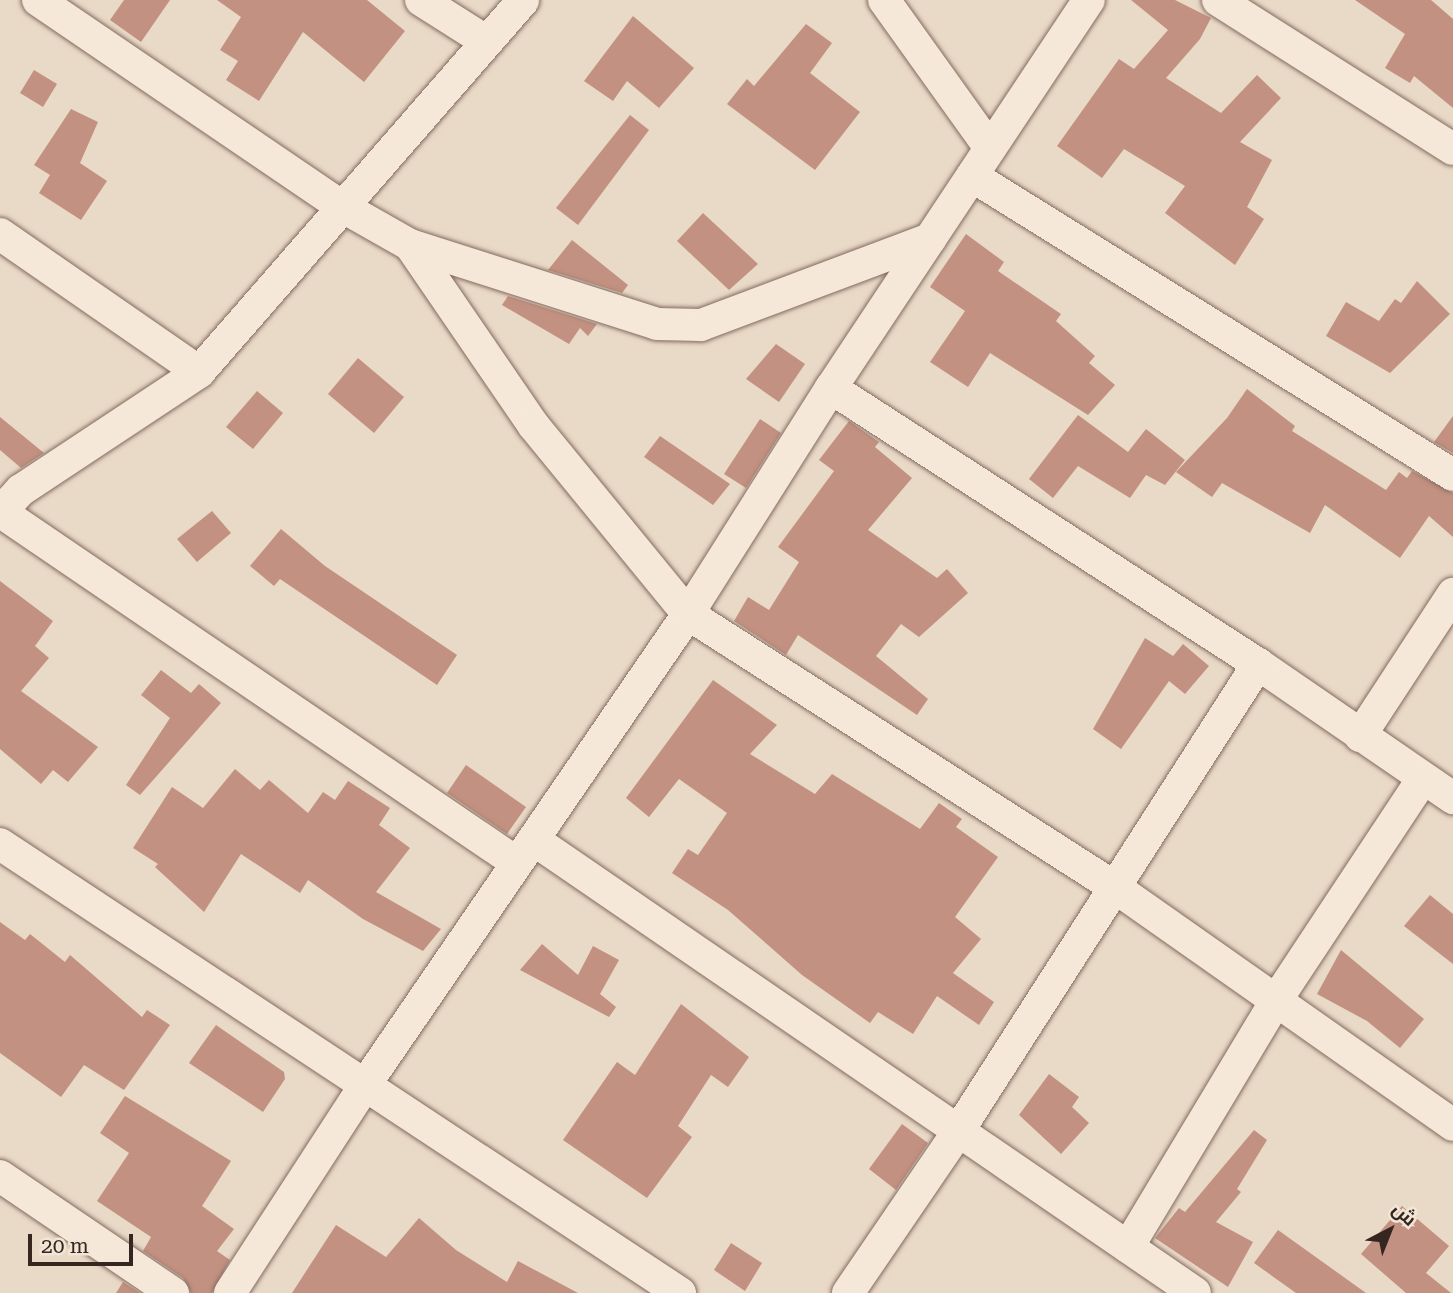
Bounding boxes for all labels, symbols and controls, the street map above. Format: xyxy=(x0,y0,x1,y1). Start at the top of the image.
north arrow xyxy=(1355,1195,1425,1265)
text: ش xyxy=(1388,1197,1421,1231)
scale bar xyxy=(32,1220,136,1264)
text: 20 m xyxy=(41,1234,89,1258)

